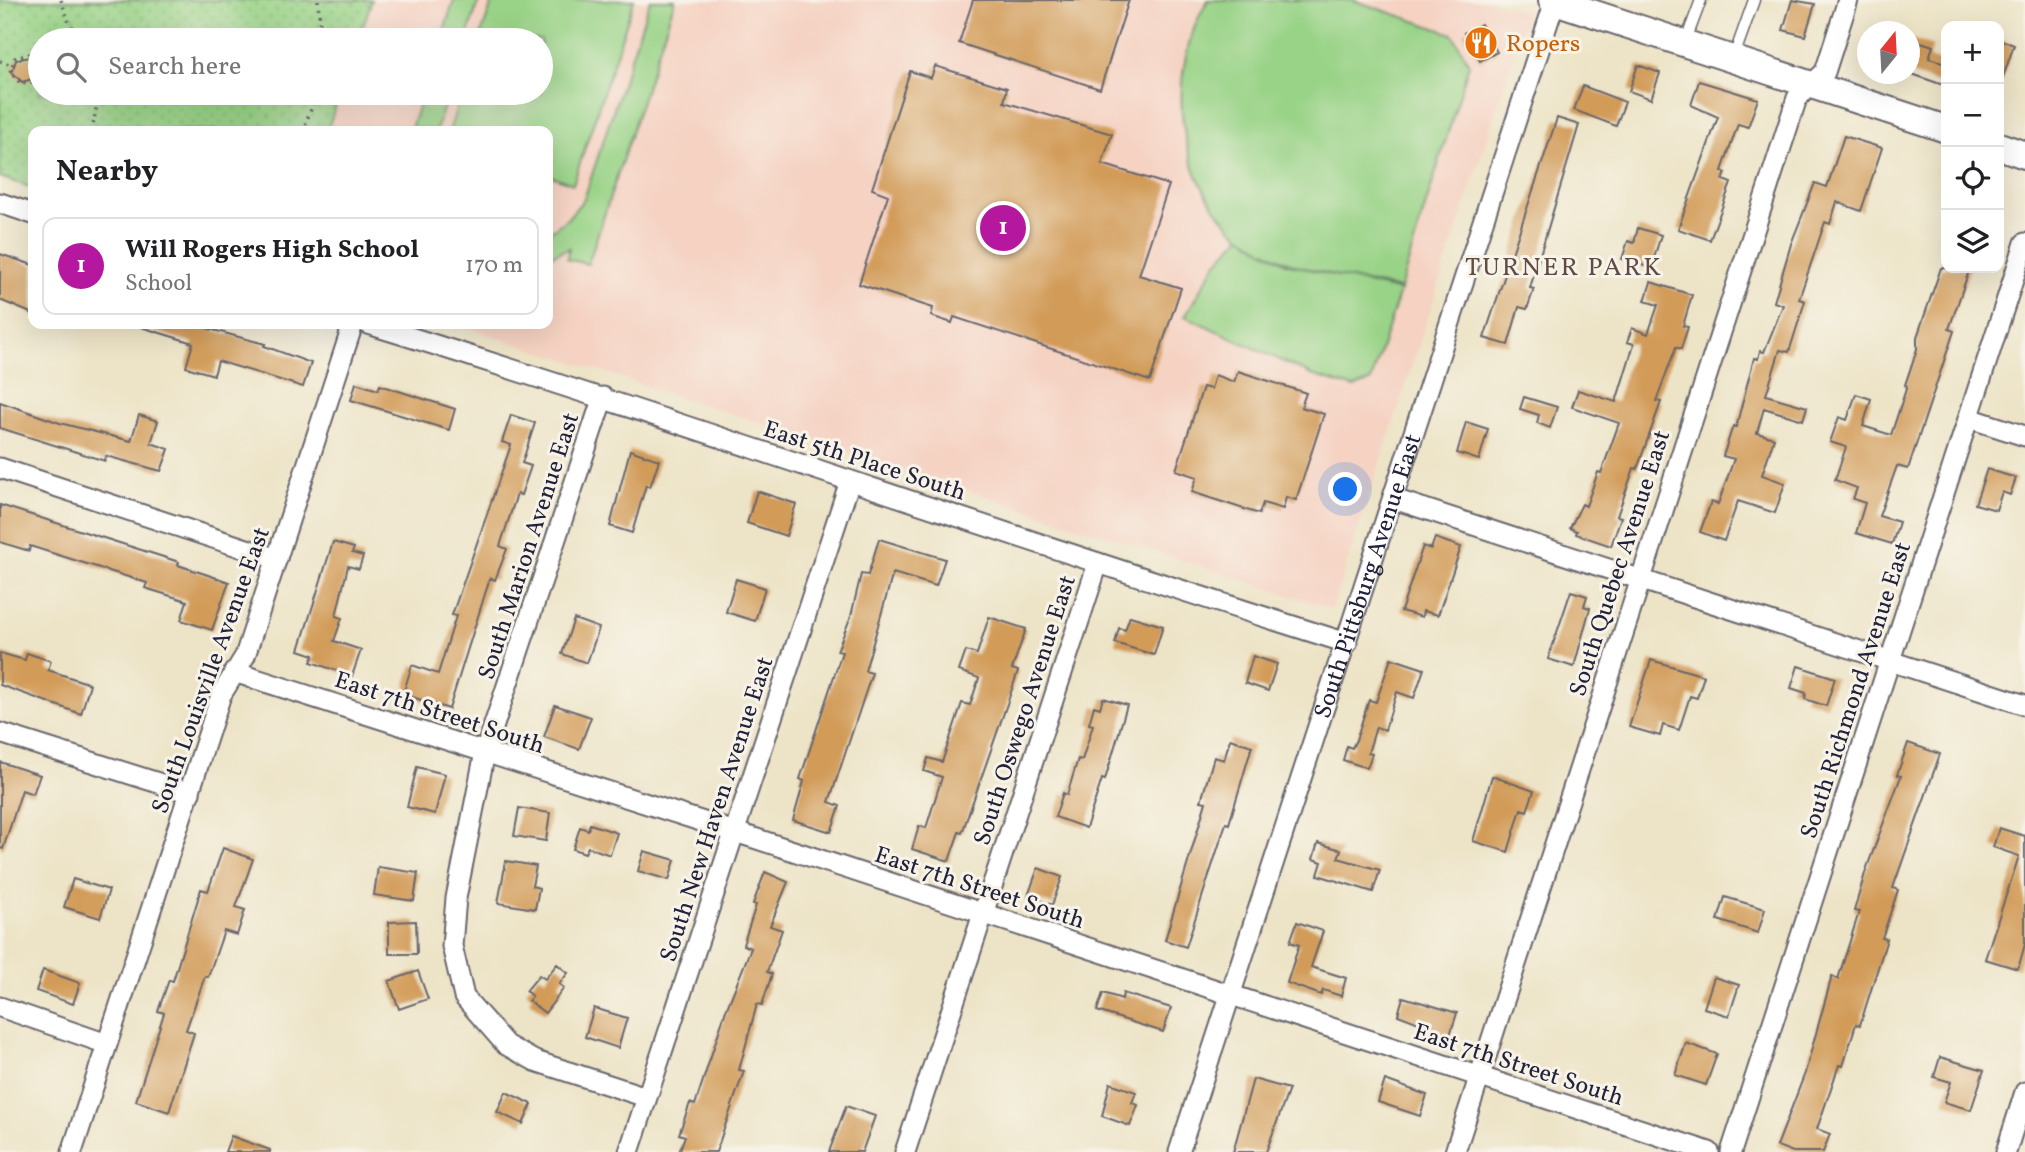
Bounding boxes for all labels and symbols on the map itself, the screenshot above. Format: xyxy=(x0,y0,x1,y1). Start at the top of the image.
north arrow xyxy=(1857,21,1920,84)
restaurant icon: Ropers xyxy=(1462,24,1500,62)
place label: Ropers xyxy=(1506,28,1580,62)
pin: 1 xyxy=(980,202,1026,254)
district label: TURNER PARK xyxy=(1465,250,1663,286)
street label: South Marion Avenue East xyxy=(471,409,589,685)
street label: East 5th Place South xyxy=(759,413,970,511)
street label: South Quebec Avenue East xyxy=(1562,426,1680,701)
street label: South Pittsburg Avenue East xyxy=(1307,430,1431,723)
your location xyxy=(1328,472,1362,506)
street label: South Louisville Avenue East xyxy=(144,523,280,819)
street label: South Richmond Avenue East xyxy=(1793,538,1921,843)
street label: South Oswego Avenue East xyxy=(966,571,1086,850)
street label: South New Haven Avenue East xyxy=(652,653,783,967)
street label: East 7th Street South xyxy=(330,664,549,764)
street label: East 7th Street South xyxy=(870,839,1089,939)
street label: East 7th Street South xyxy=(1409,1016,1628,1116)

